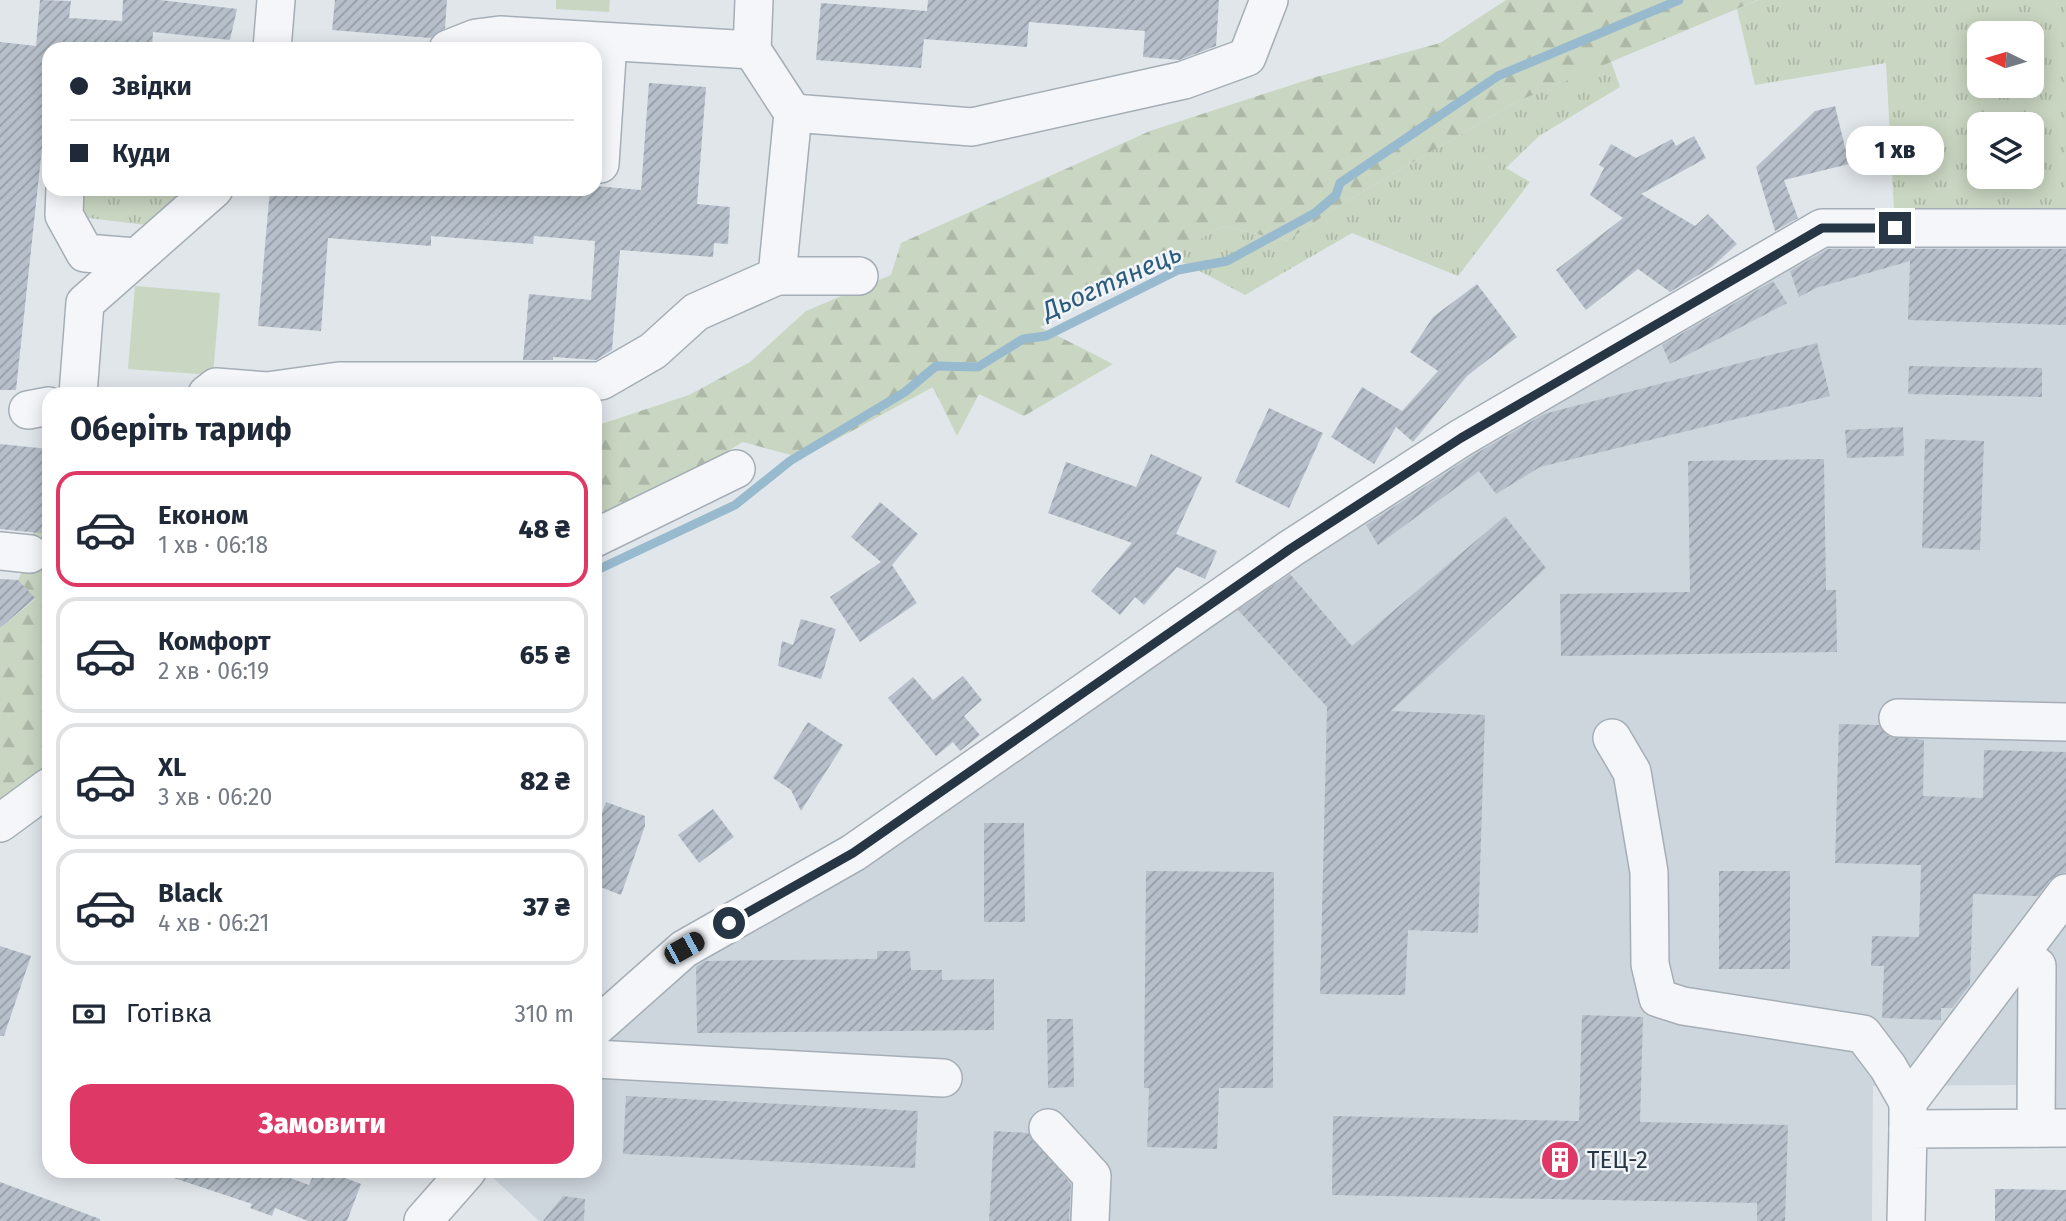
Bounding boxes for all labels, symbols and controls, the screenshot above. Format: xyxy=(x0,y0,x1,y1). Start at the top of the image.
north arrow xyxy=(1967,21,2044,98)
map controls xyxy=(1967,21,2044,189)
text: Звідки xyxy=(112,71,192,102)
button: layers xyxy=(1967,112,2044,189)
callout: 1 хв xyxy=(1846,126,1944,176)
text: 1 хв xyxy=(1875,136,1915,164)
text: Куди xyxy=(112,138,171,169)
route end xyxy=(1879,212,1911,244)
water label: Дьогтянець xyxy=(1036,237,1187,327)
text: Оберіть тариф xyxy=(70,410,292,448)
icon: car xyxy=(74,498,137,561)
text: Економ xyxy=(158,500,248,531)
text: 48 ₴ xyxy=(518,514,570,545)
text: 1 хв · 06:18 xyxy=(158,531,268,559)
icon: car xyxy=(74,624,137,687)
text: Комфорт xyxy=(158,626,271,657)
text: 65 ₴ xyxy=(520,640,570,671)
text: 2 хв · 06:19 xyxy=(158,657,269,685)
icon: car xyxy=(74,750,137,813)
text: XL xyxy=(158,752,186,783)
text: 82 ₴ xyxy=(520,766,570,797)
text: 3 хв · 06:20 xyxy=(158,783,272,811)
icon: car xyxy=(74,876,137,939)
text: Black xyxy=(158,878,223,909)
text: 37 ₴ xyxy=(523,892,570,923)
route start xyxy=(713,907,745,939)
text: 4 хв · 06:21 xyxy=(158,909,270,937)
car xyxy=(661,929,708,967)
icon: cash xyxy=(70,995,108,1033)
text: Готівка xyxy=(126,998,212,1029)
text: 310 m xyxy=(514,1000,574,1028)
button: Замовити xyxy=(70,1084,574,1164)
building icon: ТЕЦ-2 xyxy=(1539,1139,1581,1181)
place label: ТЕЦ-2 xyxy=(1587,1146,1648,1174)

